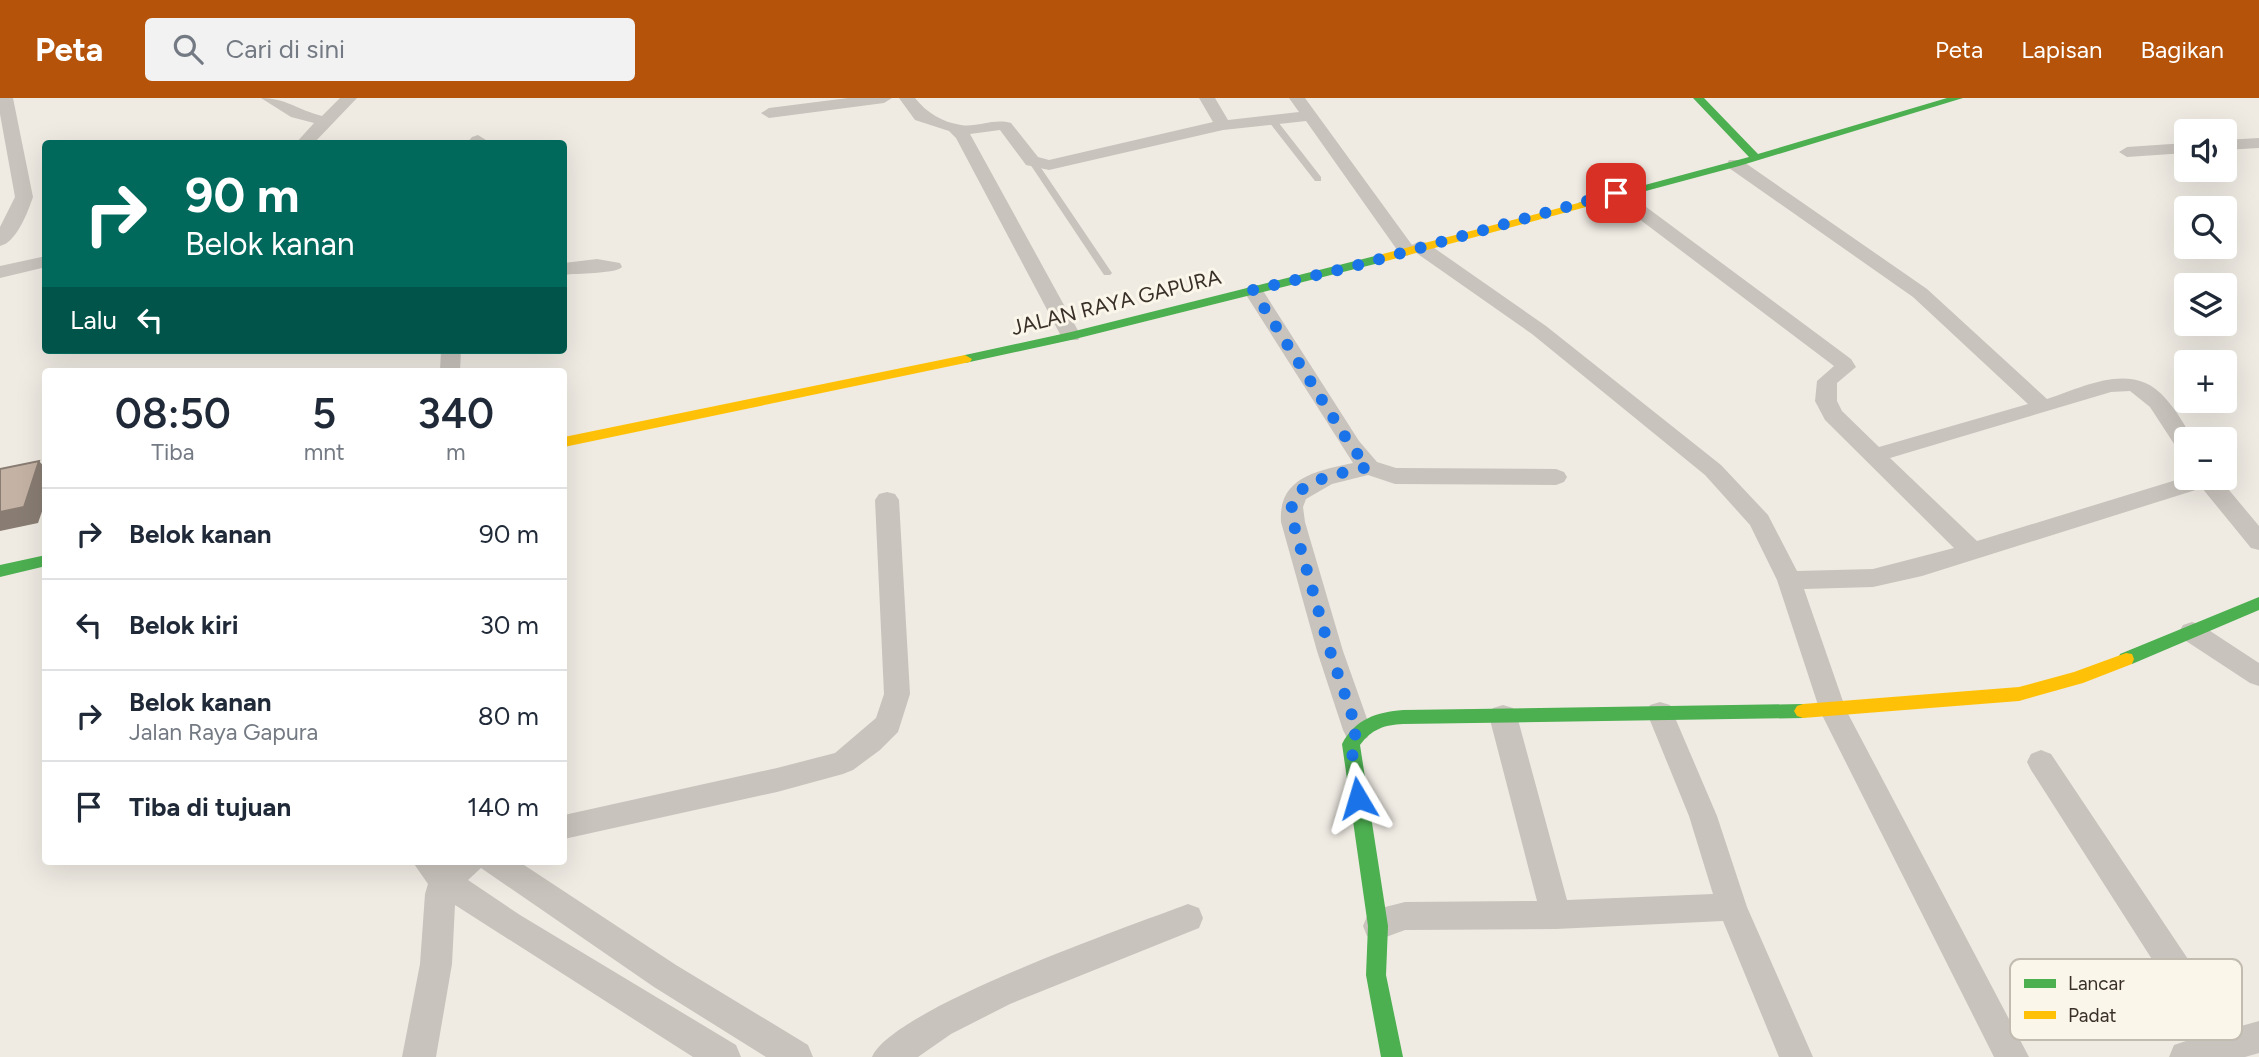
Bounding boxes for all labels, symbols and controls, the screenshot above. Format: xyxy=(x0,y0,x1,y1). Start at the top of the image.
search box xyxy=(145,18,635,81)
text: Peta xyxy=(35,30,103,69)
icon: search xyxy=(169,30,207,68)
text: Cari di sini xyxy=(225,33,345,65)
text: Peta xyxy=(1935,35,1983,64)
text: Lapisan xyxy=(2021,35,2102,64)
text: Bagikan xyxy=(2140,35,2224,64)
map controls xyxy=(2174,119,2237,490)
button: sound xyxy=(2174,119,2237,182)
pin xyxy=(1586,163,1646,223)
text: 90 m xyxy=(185,165,300,224)
icon: right xyxy=(70,168,161,259)
icon: arrive xyxy=(1597,174,1635,212)
button: search xyxy=(2174,196,2237,259)
text: Belok kanan xyxy=(185,225,355,263)
street label: JALAN RAYA GAPURA xyxy=(1009,264,1223,340)
button: layers xyxy=(2174,273,2237,336)
icon: left xyxy=(131,301,169,339)
text: Lalu xyxy=(70,304,117,336)
button: + xyxy=(2174,350,2237,413)
text: 08:50 xyxy=(115,388,231,439)
text: 5 xyxy=(312,388,336,439)
text: 340 xyxy=(418,388,494,439)
button: − xyxy=(2174,427,2237,490)
text: Tiba xyxy=(151,438,194,466)
text: mnt xyxy=(304,438,345,466)
text: m xyxy=(446,438,466,466)
icon: right xyxy=(70,515,108,553)
text: Belok kanan xyxy=(129,518,272,550)
text: 90 m xyxy=(479,518,539,550)
icon: left xyxy=(70,606,108,644)
text: Belok kiri xyxy=(129,609,238,641)
text: 30 m xyxy=(480,609,539,641)
text: Belok kanan xyxy=(129,686,272,718)
icon: right xyxy=(70,697,108,735)
text: 80 m xyxy=(478,700,539,732)
text: Jalan Raya Gapura xyxy=(129,718,318,746)
position arrow xyxy=(1321,761,1395,835)
icon: arrive xyxy=(70,788,108,826)
text: Tiba di tujuan xyxy=(129,791,291,823)
text: 140 m xyxy=(467,791,539,823)
legend xyxy=(2010,959,2242,1040)
text: Lancar xyxy=(2068,972,2125,995)
text: Padat xyxy=(2068,1004,2117,1027)

